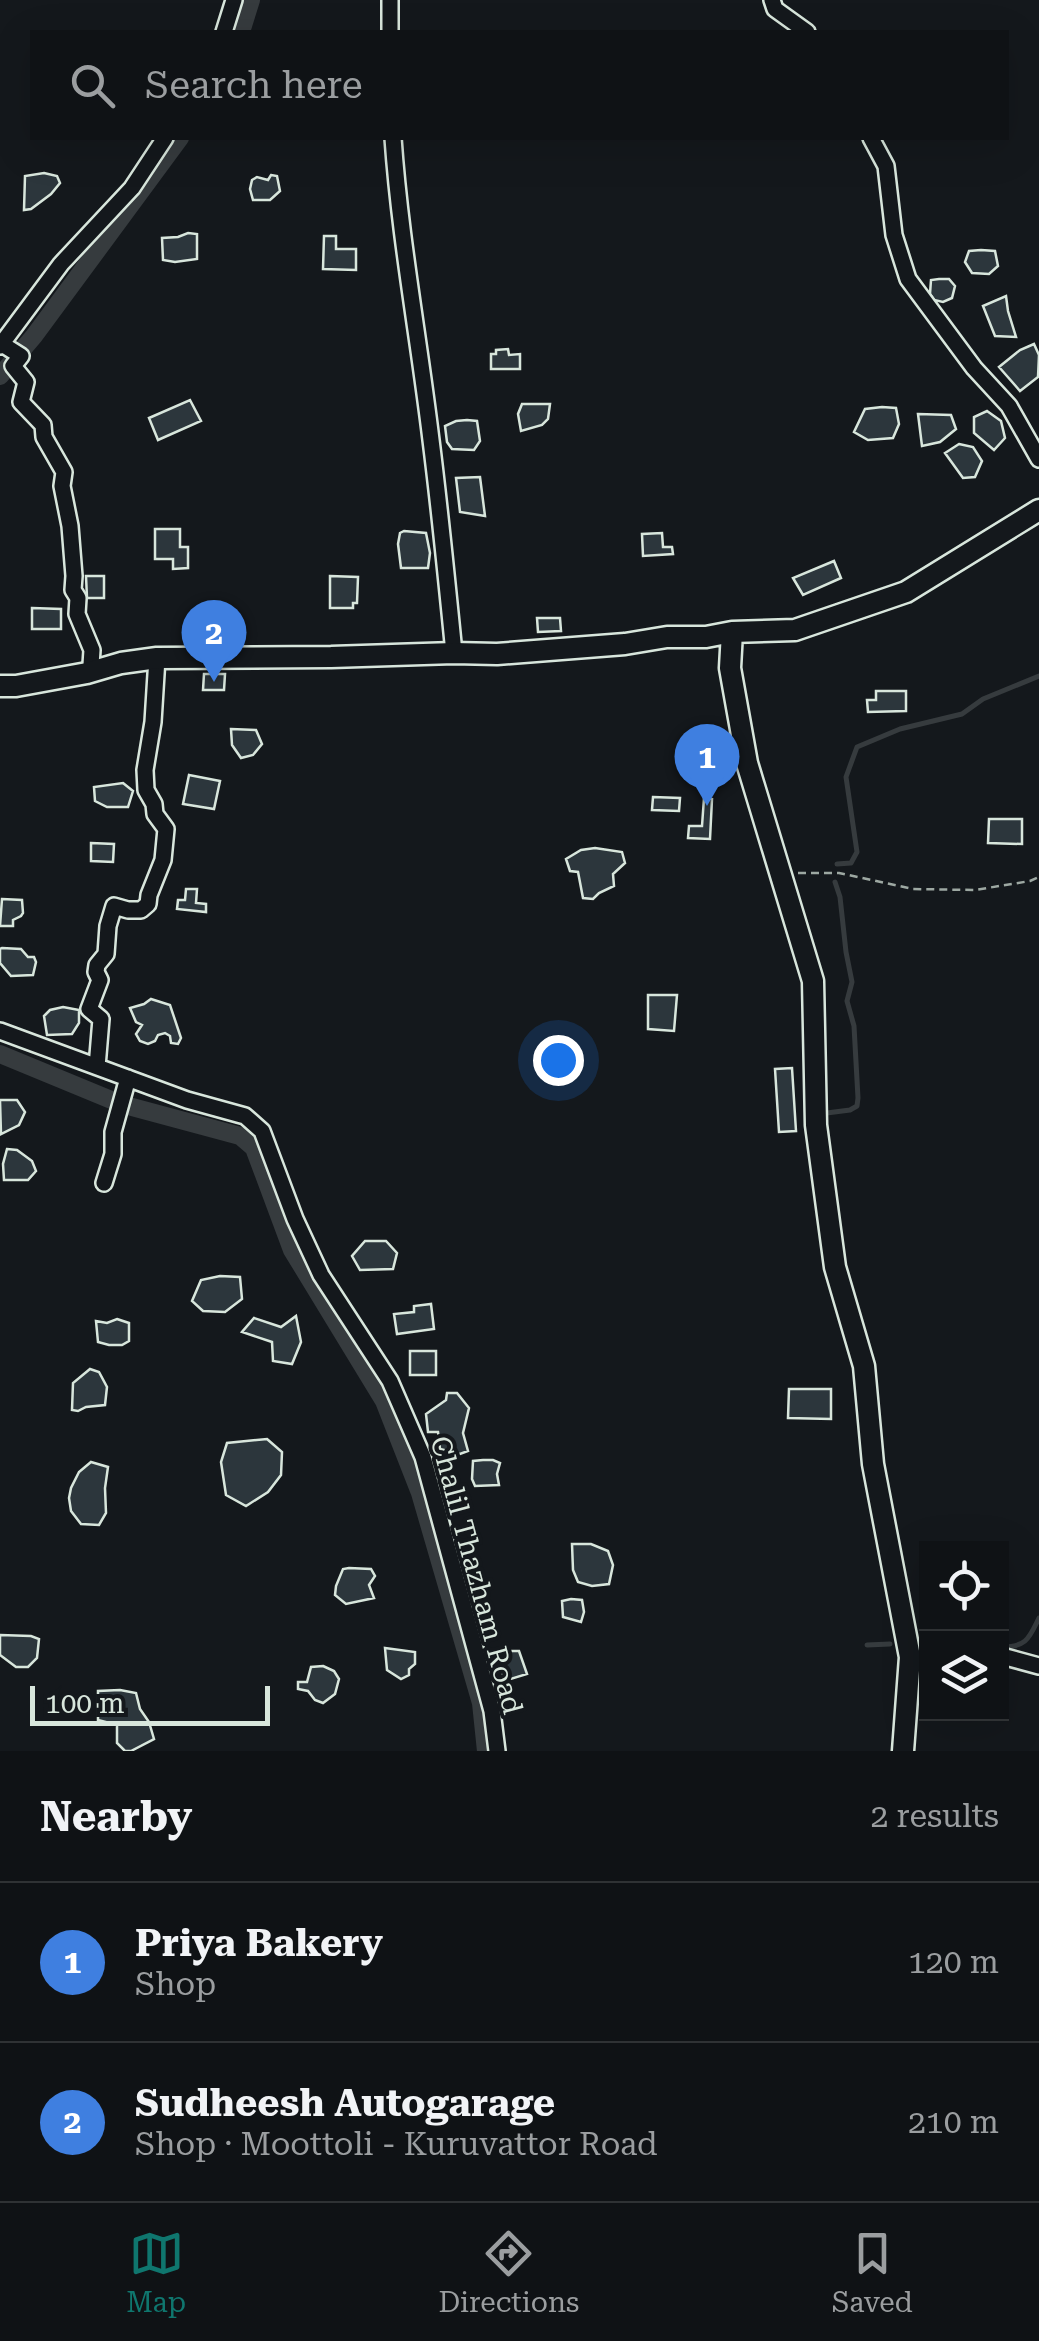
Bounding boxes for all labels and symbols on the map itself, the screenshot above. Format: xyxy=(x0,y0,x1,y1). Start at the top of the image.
pin: 2 xyxy=(182,600,246,682)
pin: 1 xyxy=(674,724,740,806)
your location xyxy=(533,1035,584,1086)
street label: Chalil Thazham Road xyxy=(424,1432,530,1718)
scale bar xyxy=(30,1681,270,1726)

